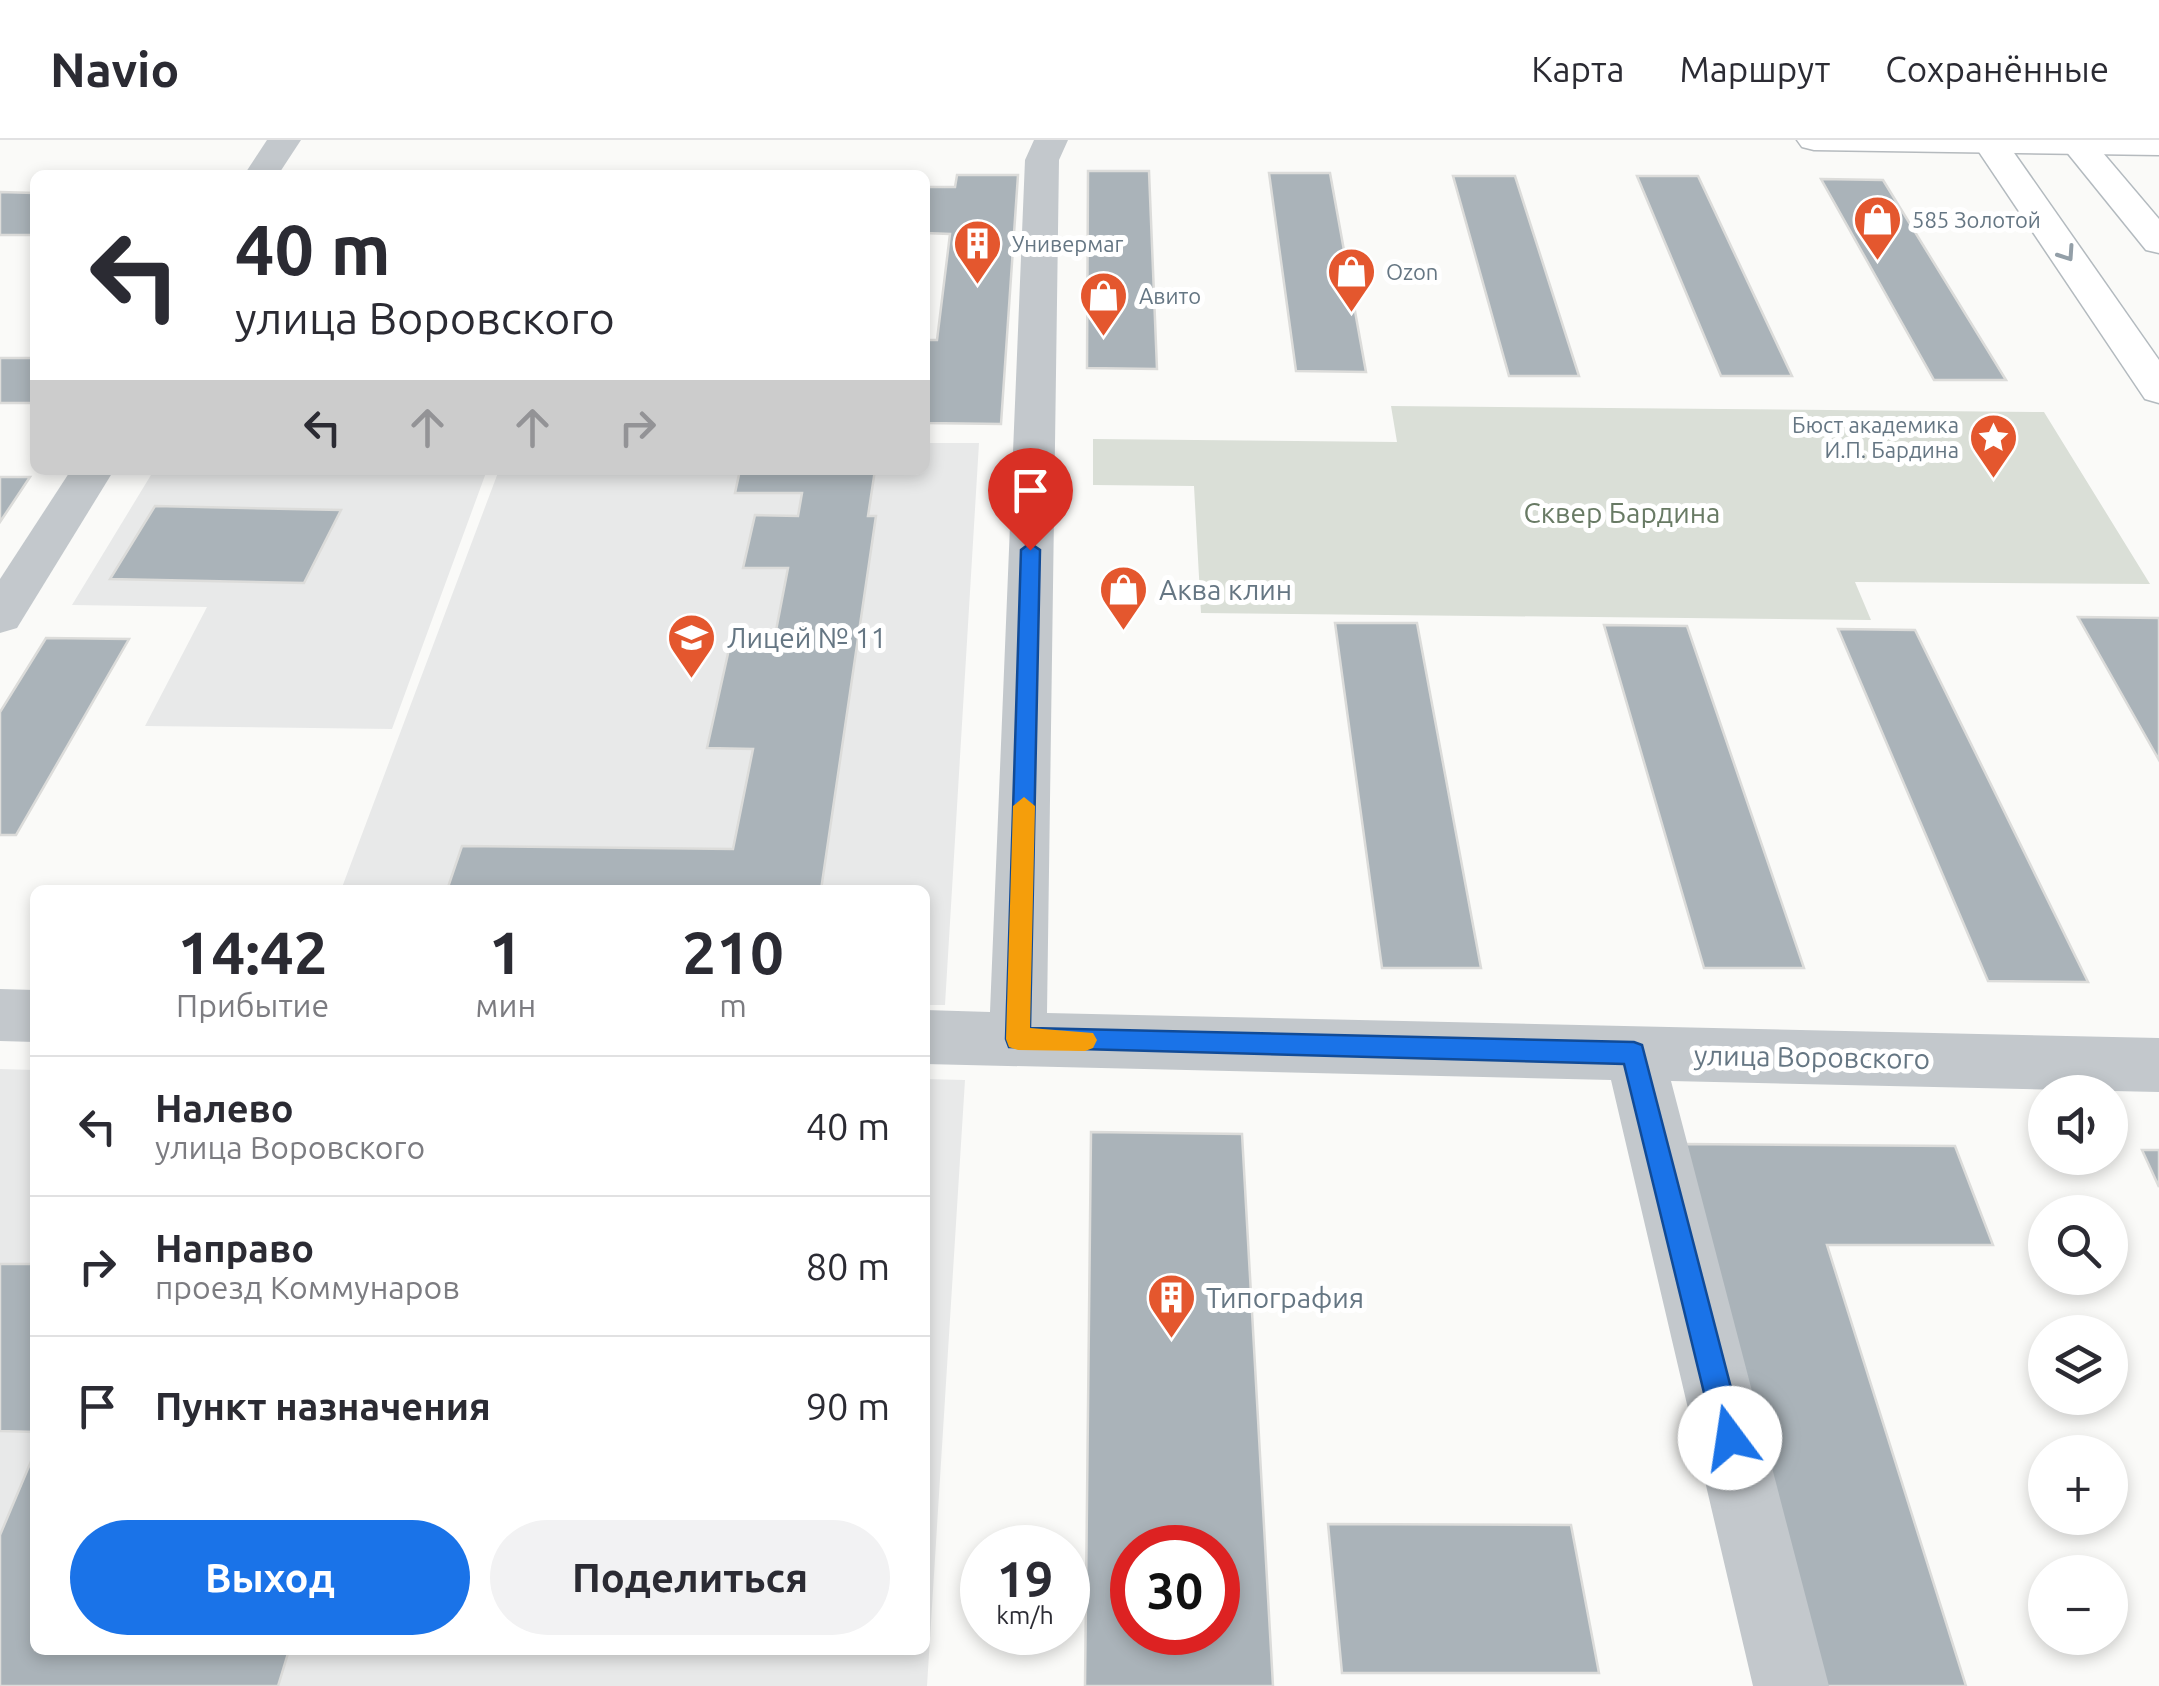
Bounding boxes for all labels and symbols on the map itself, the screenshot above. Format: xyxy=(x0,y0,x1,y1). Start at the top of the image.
shop icon: 585 Золотой xyxy=(1851,194,1903,262)
place label: 585 Золотой xyxy=(1912,207,2041,232)
building icon: Универмаг xyxy=(951,218,1003,286)
place label: Универмаг xyxy=(1012,231,1124,256)
one-way arrow xyxy=(2054,243,2073,261)
shop icon: Ozon xyxy=(1325,246,1377,314)
place label: Ozon xyxy=(1386,259,1438,284)
shop icon: Авито xyxy=(1078,270,1130,338)
place label: Авито xyxy=(1139,283,1201,308)
place label: Бюст академика И.П. Бардина xyxy=(1792,412,1959,462)
place icon: Бюст академика И.П. Бардина xyxy=(1968,412,2020,480)
pin xyxy=(988,448,1073,551)
park label: Сквер Бардина xyxy=(1523,497,1721,528)
shop icon: Аква клин xyxy=(1098,564,1150,632)
place label: Аква клин xyxy=(1159,574,1292,605)
school or university icon: Лицей № 11 xyxy=(666,612,718,680)
place label: Лицей № 11 xyxy=(727,622,886,653)
street label: улица Воровского xyxy=(1694,1039,1930,1074)
building icon: Типография xyxy=(1145,1272,1197,1340)
place label: Типография xyxy=(1206,1282,1364,1313)
position arrow xyxy=(1678,1386,1782,1490)
speed limit sign: 30 xyxy=(1110,1525,1240,1655)

